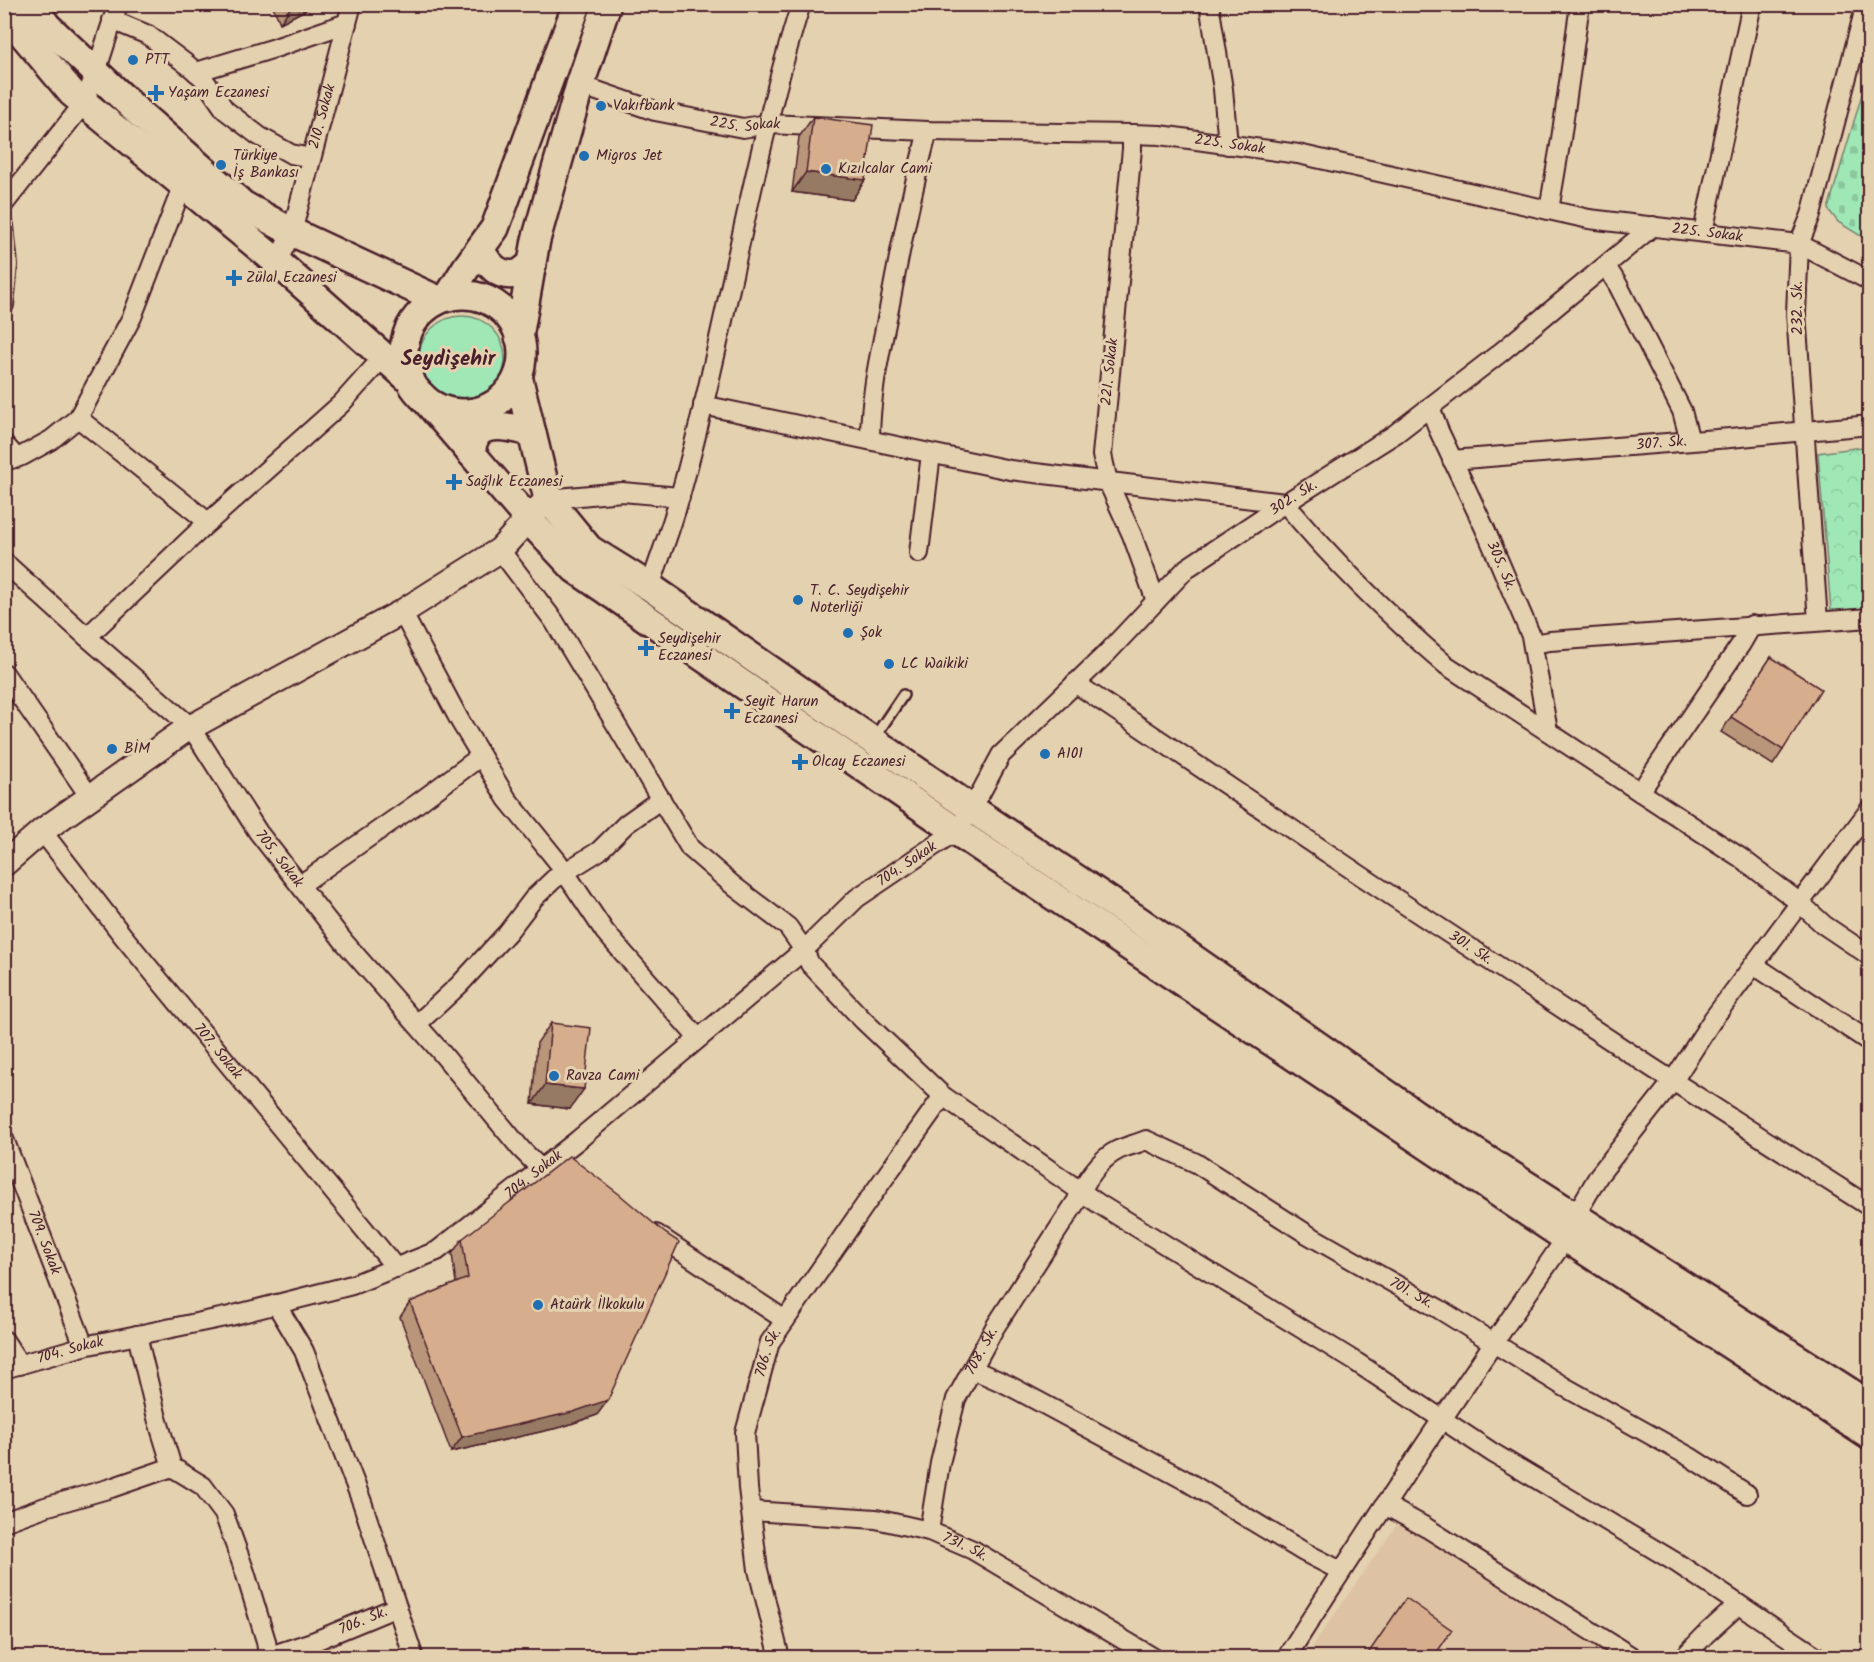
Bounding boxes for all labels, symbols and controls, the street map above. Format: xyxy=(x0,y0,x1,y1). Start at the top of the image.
place label: PTT xyxy=(145,48,171,72)
marker: PTT xyxy=(126,53,140,67)
street label: 210. Sokak xyxy=(302,80,343,152)
place label: Yaşam Eczanesi xyxy=(168,81,270,105)
marker: Yaşam Eczanesi xyxy=(149,86,163,100)
place label: Vakıfbank xyxy=(613,94,675,118)
marker: Vakıfbank xyxy=(594,99,608,113)
street label: 225. Sokak xyxy=(708,110,782,140)
street label: 225. Sokak xyxy=(1193,128,1268,161)
place label: Türkiye İş Bankası xyxy=(233,144,299,185)
place label: Migros Jet xyxy=(596,144,662,168)
marker: Migros Jet xyxy=(577,149,591,163)
place label: Kızılcalar Cami xyxy=(838,157,933,181)
marker: Türkiye İş Bankası xyxy=(214,158,228,172)
marker: Kızılcalar Cami xyxy=(819,162,833,176)
street label: 225. Sokak xyxy=(1671,217,1745,249)
place label: Zülal Eczanesi xyxy=(246,266,338,290)
marker: Zülal Eczanesi xyxy=(227,271,241,285)
street label: 232. Sk. xyxy=(1786,281,1810,335)
street label: 221. Sokak xyxy=(1095,336,1126,407)
district label: Seydişehir xyxy=(401,343,497,376)
street label: 307. Sk. xyxy=(1635,429,1688,457)
place label: Sağlık Eczanesi xyxy=(466,470,564,494)
street label: 302. Sk. xyxy=(1265,474,1322,522)
marker: Sağlık Eczanesi xyxy=(447,475,461,489)
street label: 305. Sk. xyxy=(1480,537,1522,595)
place label: T. C. Seydişehir Noterliği xyxy=(810,579,910,620)
marker: T. C. Seydişehir Noterliği xyxy=(791,593,805,607)
place label: Şok xyxy=(860,621,883,645)
marker: Şok xyxy=(841,626,855,640)
place label: Seydişehir Eczanesi xyxy=(658,627,722,668)
marker: Seydişehir Eczanesi xyxy=(639,641,653,655)
place label: LC Waikiki xyxy=(901,652,969,676)
marker: LC Waikiki xyxy=(882,657,896,671)
place label: Seyit Harun Eczanesi xyxy=(744,690,818,731)
marker: Seyit Harun Eczanesi xyxy=(725,704,739,718)
place label: BİM xyxy=(124,737,150,761)
marker: BİM xyxy=(105,742,119,756)
place label: A101 xyxy=(1057,742,1083,766)
marker: A101 xyxy=(1038,747,1052,761)
place label: Olcay Eczanesi xyxy=(812,750,907,774)
marker: Olcay Eczanesi xyxy=(793,755,807,769)
street label: 705. Sokak xyxy=(249,825,310,894)
street label: 704. Sokak xyxy=(872,835,943,893)
street label: 301. Sk. xyxy=(1443,924,1498,971)
street label: 707. Sokak xyxy=(187,1018,249,1086)
place label: Ravza Cami xyxy=(566,1064,641,1088)
marker: Ravza Cami xyxy=(547,1069,561,1083)
street label: 704. Sokak xyxy=(500,1144,569,1205)
street label: 709. Sokak xyxy=(21,1207,68,1279)
street label: 701. Sk. xyxy=(1385,1271,1438,1315)
place label: Ataürk İlkokulu xyxy=(550,1293,644,1317)
marker: Ataürk İlkokulu xyxy=(531,1298,545,1312)
street label: 706. Sk. xyxy=(749,1323,788,1380)
street label: 708. Sk. xyxy=(959,1323,1005,1380)
street label: 704. Sokak xyxy=(34,1330,107,1371)
street label: 731. Sk. xyxy=(938,1526,993,1568)
street label: 706. Sk. xyxy=(335,1600,391,1642)

